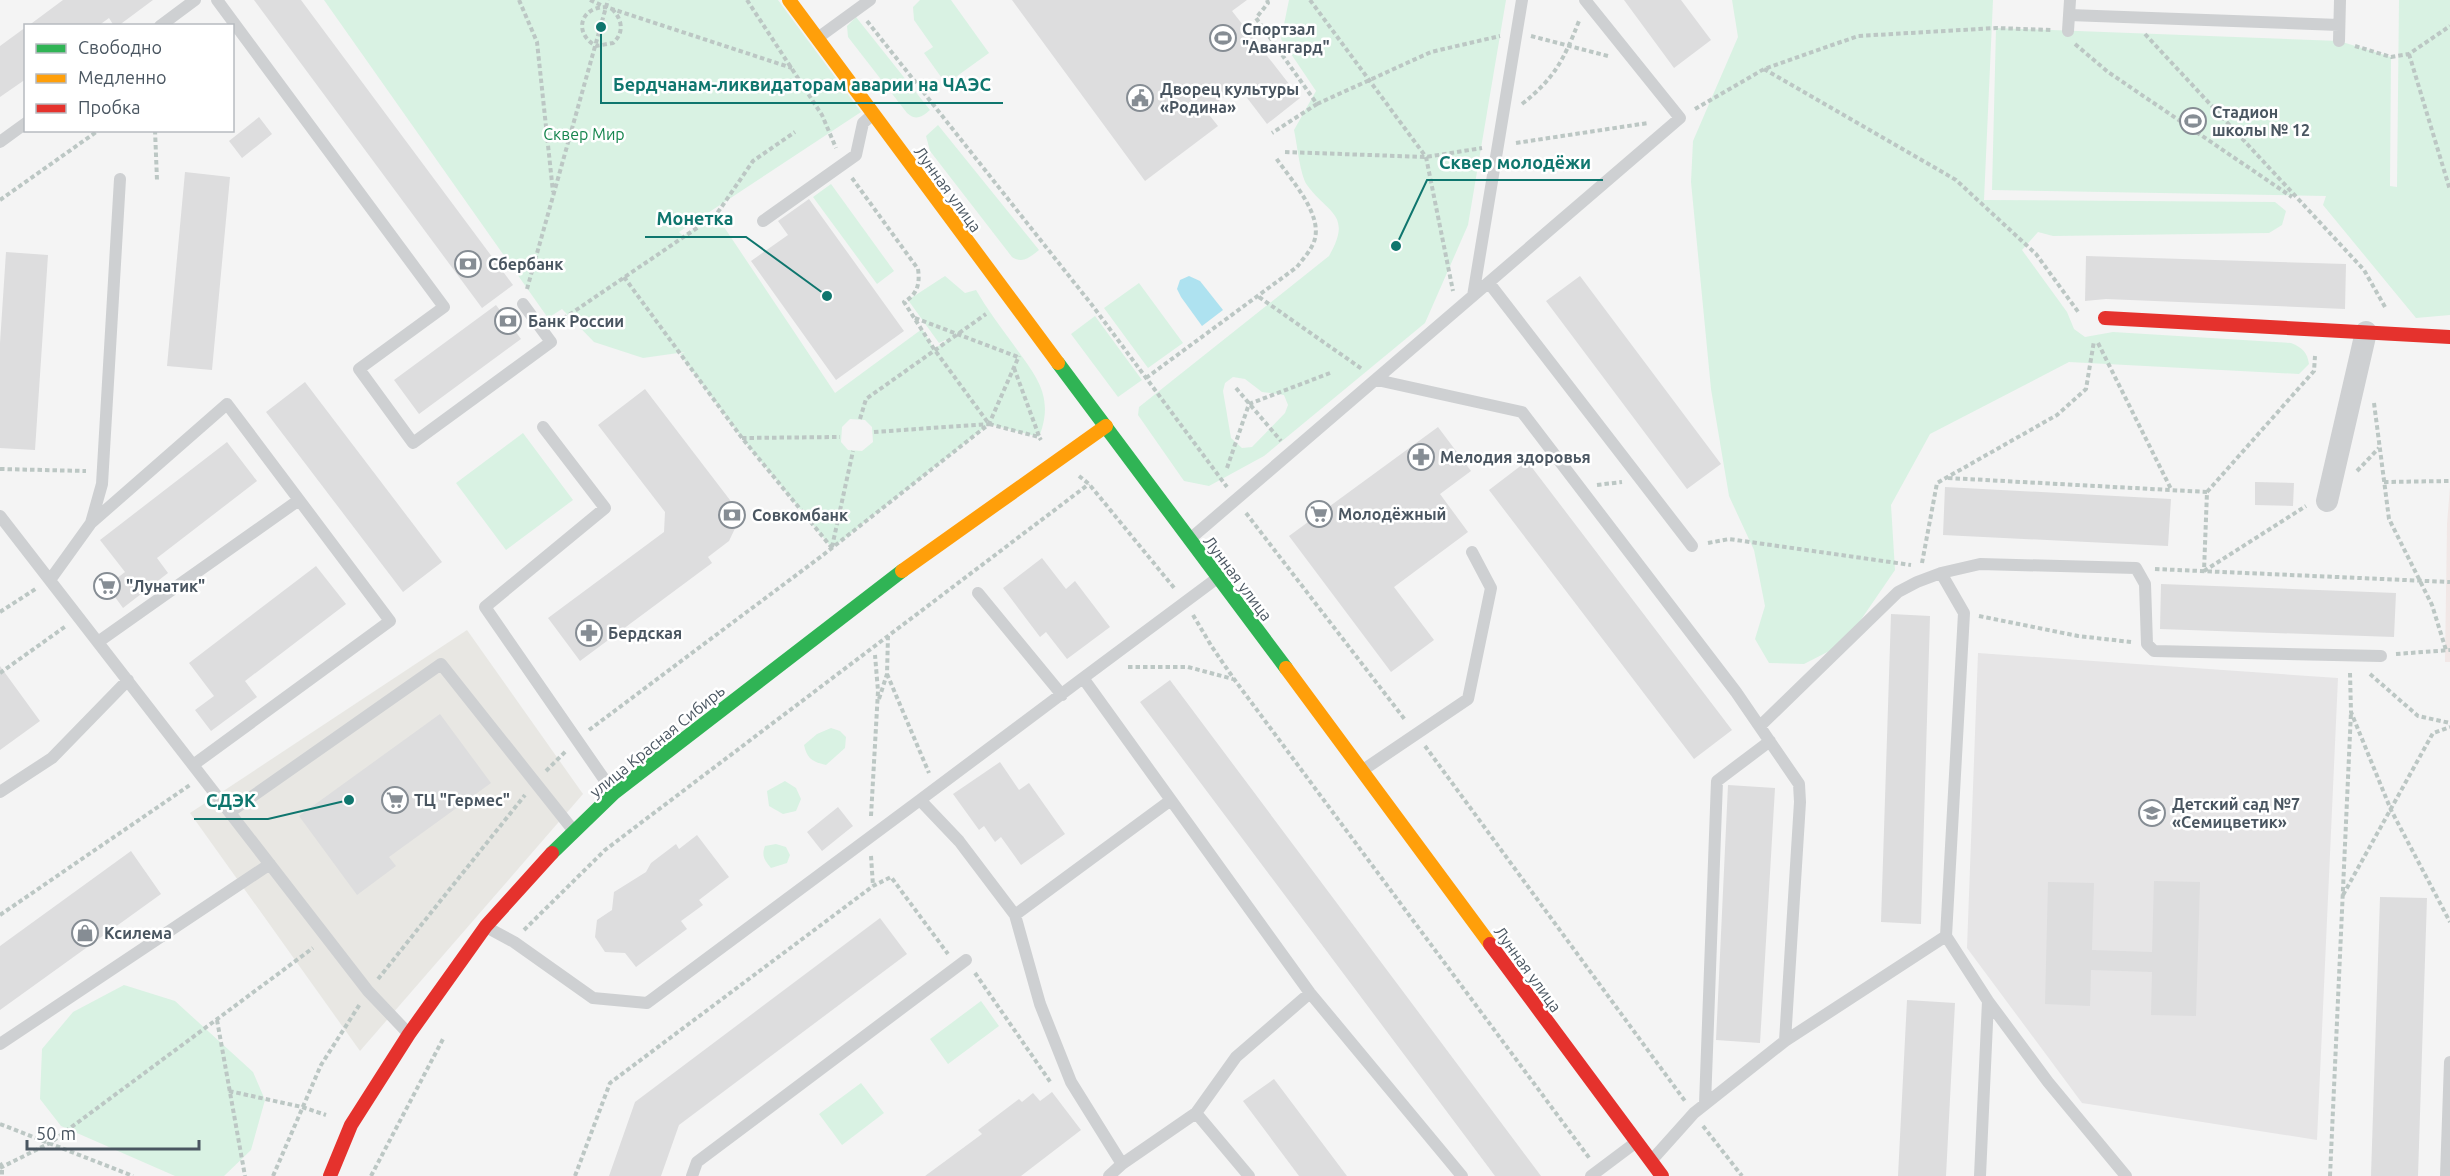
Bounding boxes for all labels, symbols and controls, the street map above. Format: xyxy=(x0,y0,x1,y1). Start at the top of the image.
place label: Спортзал "Авангард" xyxy=(1242,20,1330,56)
sports icon: Спортзал "Авангард" xyxy=(1208,23,1238,53)
legend xyxy=(24,24,234,132)
text: Свободно xyxy=(78,37,162,57)
text: Медленно xyxy=(78,67,167,87)
callout: Бердчанам-ликвидаторам аварии на ЧАЭС xyxy=(601,67,1003,103)
text: Бердчанам-ликвидаторам аварии на ЧАЭС xyxy=(613,74,991,94)
place label: Дворец культуры «Родина» xyxy=(1160,80,1299,116)
public building icon: Дворец культуры «Родина» xyxy=(1125,83,1155,113)
text: Пробка xyxy=(78,97,141,117)
place label: Стадион школы № 12 xyxy=(2212,103,2310,139)
sports icon: Стадион школы № 12 xyxy=(2178,106,2208,136)
park label: Сквер Мир xyxy=(543,125,625,143)
street label: Лунная улица xyxy=(911,143,985,235)
callout: Сквер молодёжи xyxy=(1427,144,1603,180)
text: Сквер молодёжи xyxy=(1439,152,1591,172)
callout: Монетка xyxy=(645,201,746,237)
text: Монетка xyxy=(657,208,733,228)
bank icon: Сбербанк xyxy=(453,249,483,279)
place label: Сбербанк xyxy=(488,255,563,273)
bank icon: Банк России xyxy=(493,306,523,336)
place label: Банк России xyxy=(528,312,624,330)
pharmacy icon: Мелодия здоровья xyxy=(1406,442,1436,472)
place label: Мелодия здоровья xyxy=(1440,448,1591,466)
supermarket icon: Молодёжный xyxy=(1304,499,1334,529)
bank icon: Совкомбанк xyxy=(717,500,747,530)
place label: Молодёжный xyxy=(1338,505,1446,523)
place label: Совкомбанк xyxy=(752,506,848,524)
street label: Лунная улица xyxy=(1200,532,1276,624)
supermarket icon: "Лунатик" xyxy=(92,571,122,601)
place label: "Лунатик" xyxy=(126,577,205,595)
pharmacy icon: Бердская xyxy=(574,618,604,648)
place label: Бердская xyxy=(608,624,682,642)
street label: улица Красная Сибирь xyxy=(586,681,728,801)
callout: СДЭК xyxy=(194,783,268,819)
supermarket icon: ТЦ "Гермес" xyxy=(380,785,410,815)
text: СДЭК xyxy=(206,790,256,810)
place label: ТЦ "Гермес" xyxy=(414,791,510,809)
place label: Детский сад №7 «Семицветик» xyxy=(2172,795,2300,831)
school or university icon: Детский сад №7 «Семицветик» xyxy=(2137,798,2167,828)
shop icon: Ксилема xyxy=(70,918,100,948)
street label: Лунная улица xyxy=(1491,923,1565,1015)
place label: Ксилема xyxy=(104,924,172,942)
scale bar xyxy=(27,1113,200,1151)
text: 50 m xyxy=(36,1123,76,1143)

